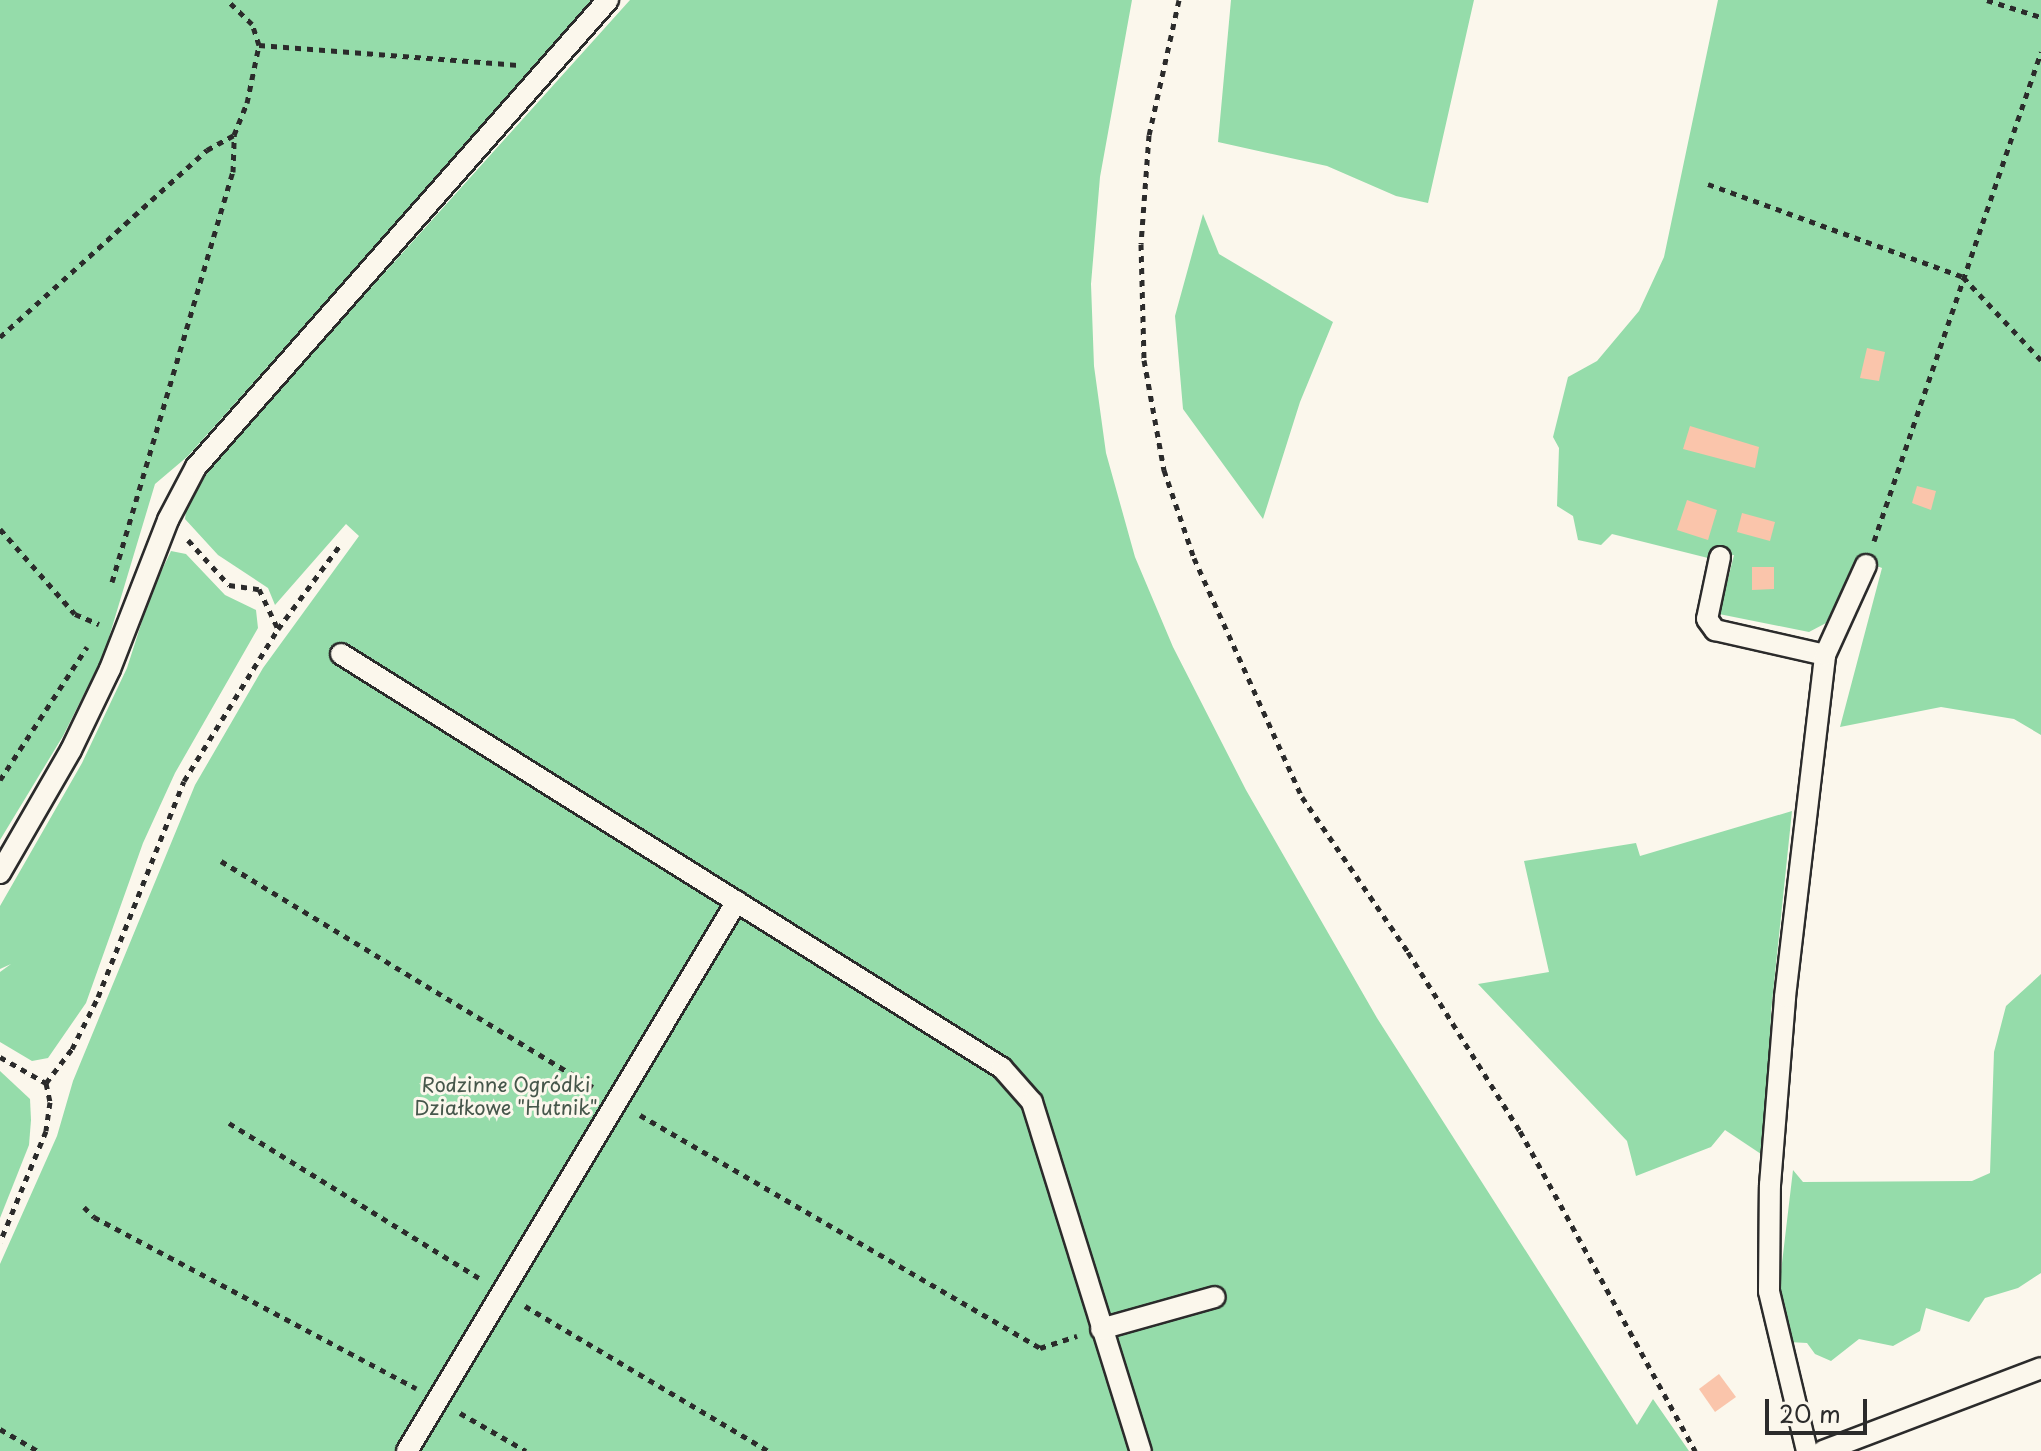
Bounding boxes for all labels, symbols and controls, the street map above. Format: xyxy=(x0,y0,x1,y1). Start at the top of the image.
park label: Rodzinne Ogródki Działkowe "Hutnik" xyxy=(414,1072,598,1119)
scale bar xyxy=(1769,1383,1871,1433)
text: 20 m xyxy=(1779,1395,1841,1431)

